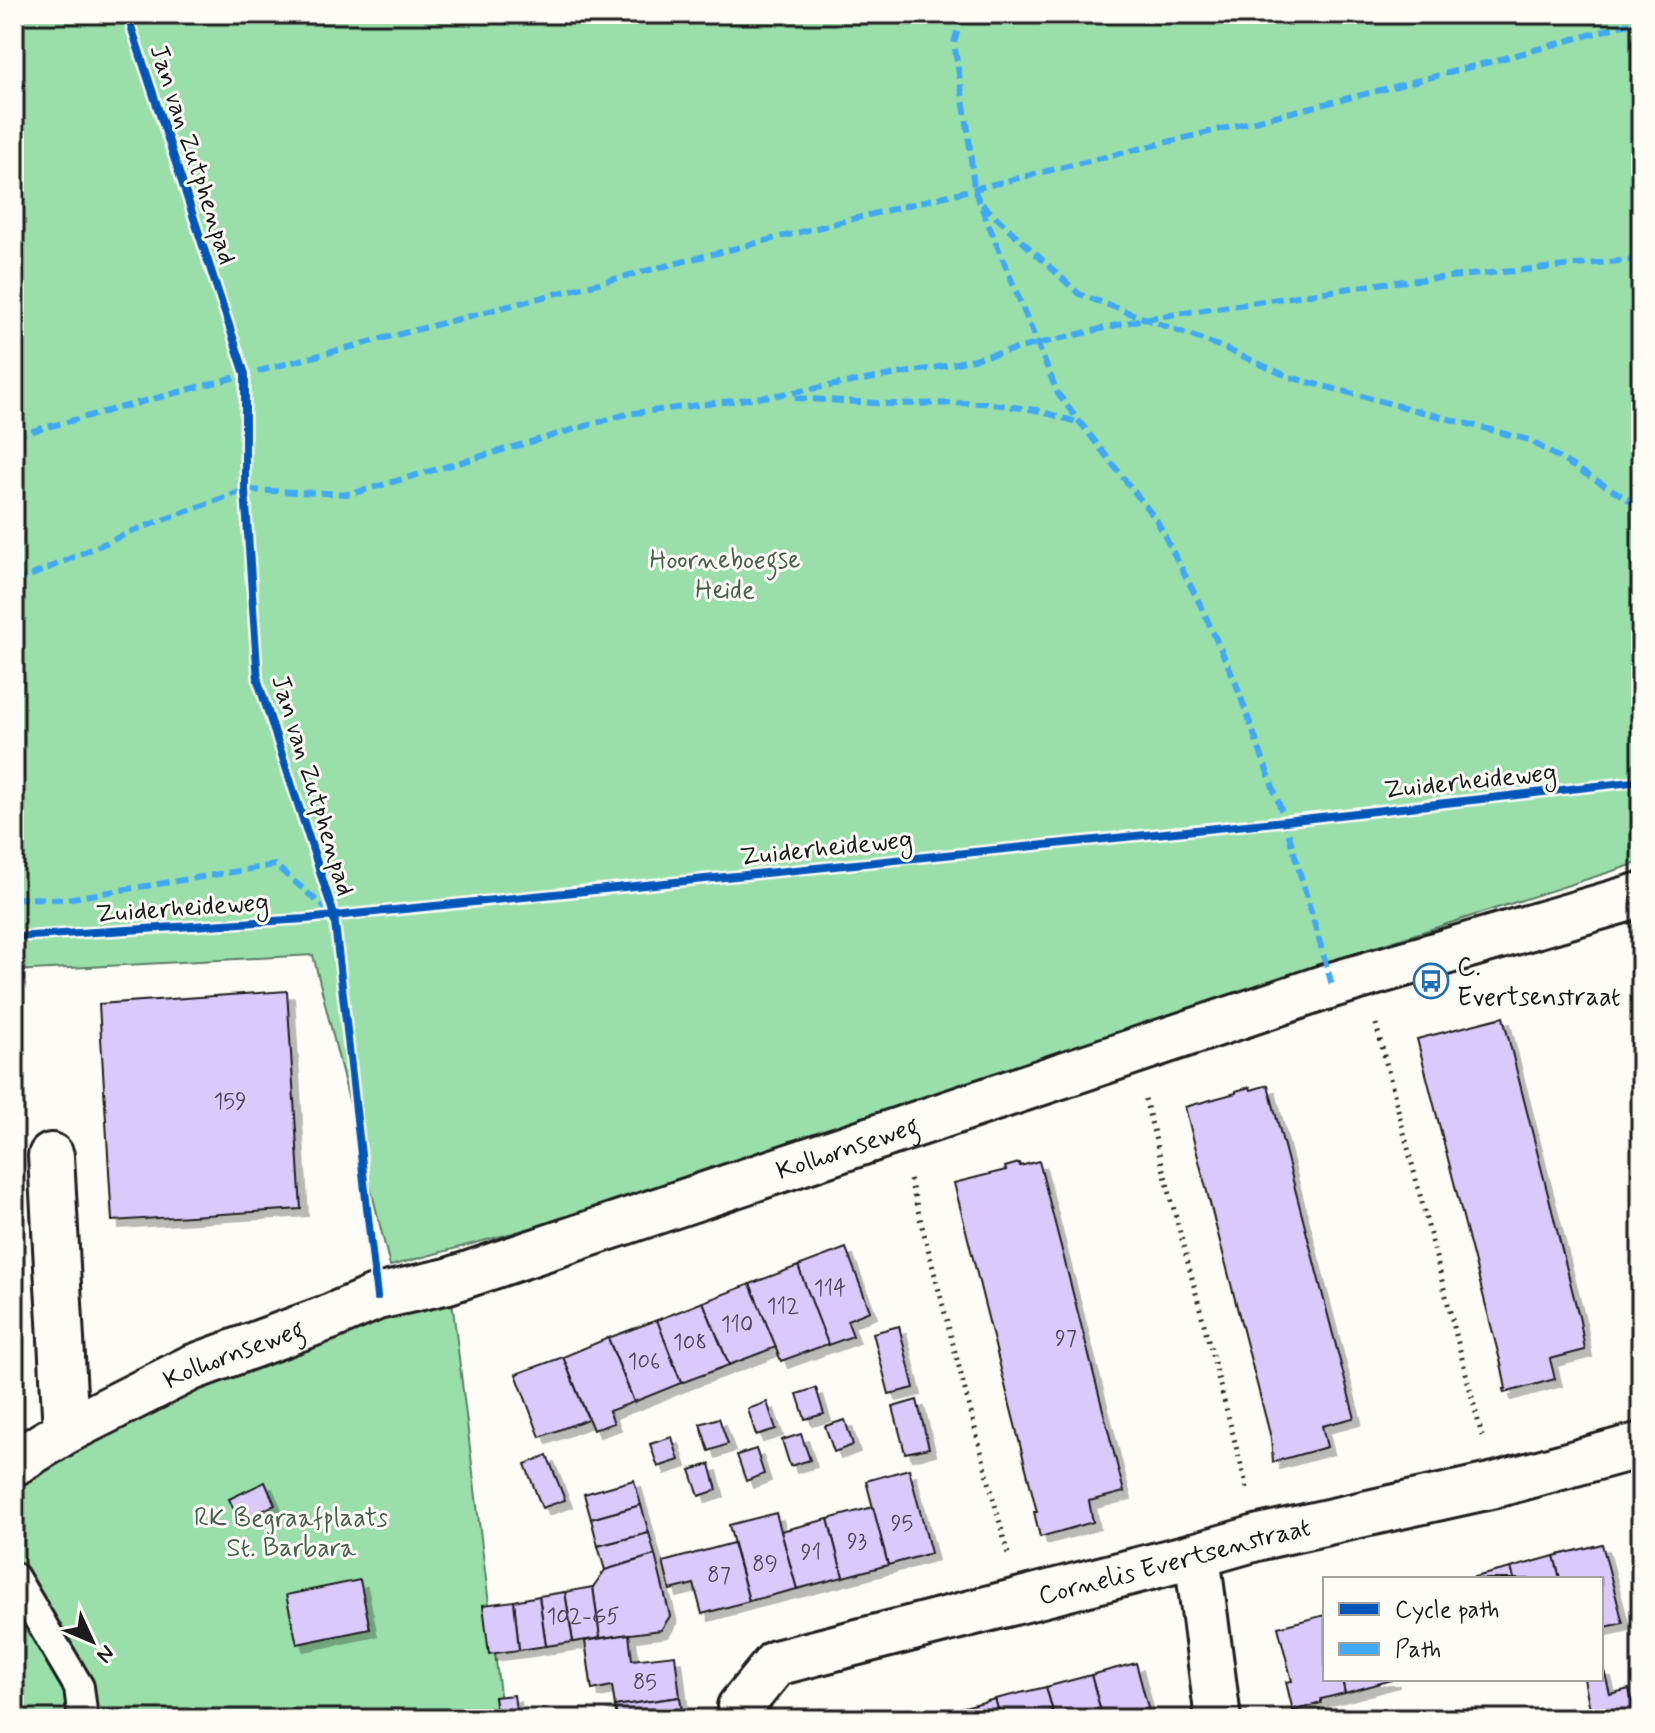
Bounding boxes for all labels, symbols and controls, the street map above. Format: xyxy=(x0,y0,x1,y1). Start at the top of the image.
street label: Jan van Zutphenpad xyxy=(140,40,244,269)
park label: Hoorneboegse Heide xyxy=(650,544,800,608)
street label: Jan van Zutphenpad xyxy=(262,671,362,900)
street label: Zuiderheideweg xyxy=(1382,756,1558,810)
street label: Zuiderheideweg xyxy=(738,823,914,877)
street label: Zuiderheideweg xyxy=(95,886,270,934)
place label: C. Evertsenstraat xyxy=(1457,951,1620,1015)
bus stop icon: C. Evertsenstraat xyxy=(1412,962,1450,1000)
house number: 159 xyxy=(213,1088,247,1116)
street label: Kolhornseweg xyxy=(772,1110,925,1189)
house number: 114 xyxy=(814,1275,846,1303)
house number: 112 xyxy=(767,1293,799,1321)
house number: 110 xyxy=(721,1311,753,1339)
street label: Kolhornseweg xyxy=(158,1313,310,1398)
house number: 97 xyxy=(1055,1325,1077,1353)
house number: 108 xyxy=(673,1329,707,1357)
house number: 106 xyxy=(628,1348,660,1376)
park label: RK Begraafplaats St. Barbara xyxy=(194,1502,388,1566)
house number: 95 xyxy=(891,1510,913,1538)
street label: Cornelis Evertsenstraat xyxy=(1035,1511,1314,1614)
house number: 93 xyxy=(847,1528,867,1556)
house number: 91 xyxy=(801,1539,821,1567)
house number: 89 xyxy=(752,1551,778,1579)
house number: 87 xyxy=(707,1562,731,1590)
legend xyxy=(1323,1577,1603,1681)
text: Cycle path xyxy=(1395,1595,1500,1626)
north arrow xyxy=(52,1601,132,1681)
house number: 102-G5 xyxy=(546,1603,620,1631)
text: Path xyxy=(1395,1635,1441,1666)
text: N xyxy=(90,1639,120,1669)
house number: 85 xyxy=(633,1669,657,1697)

